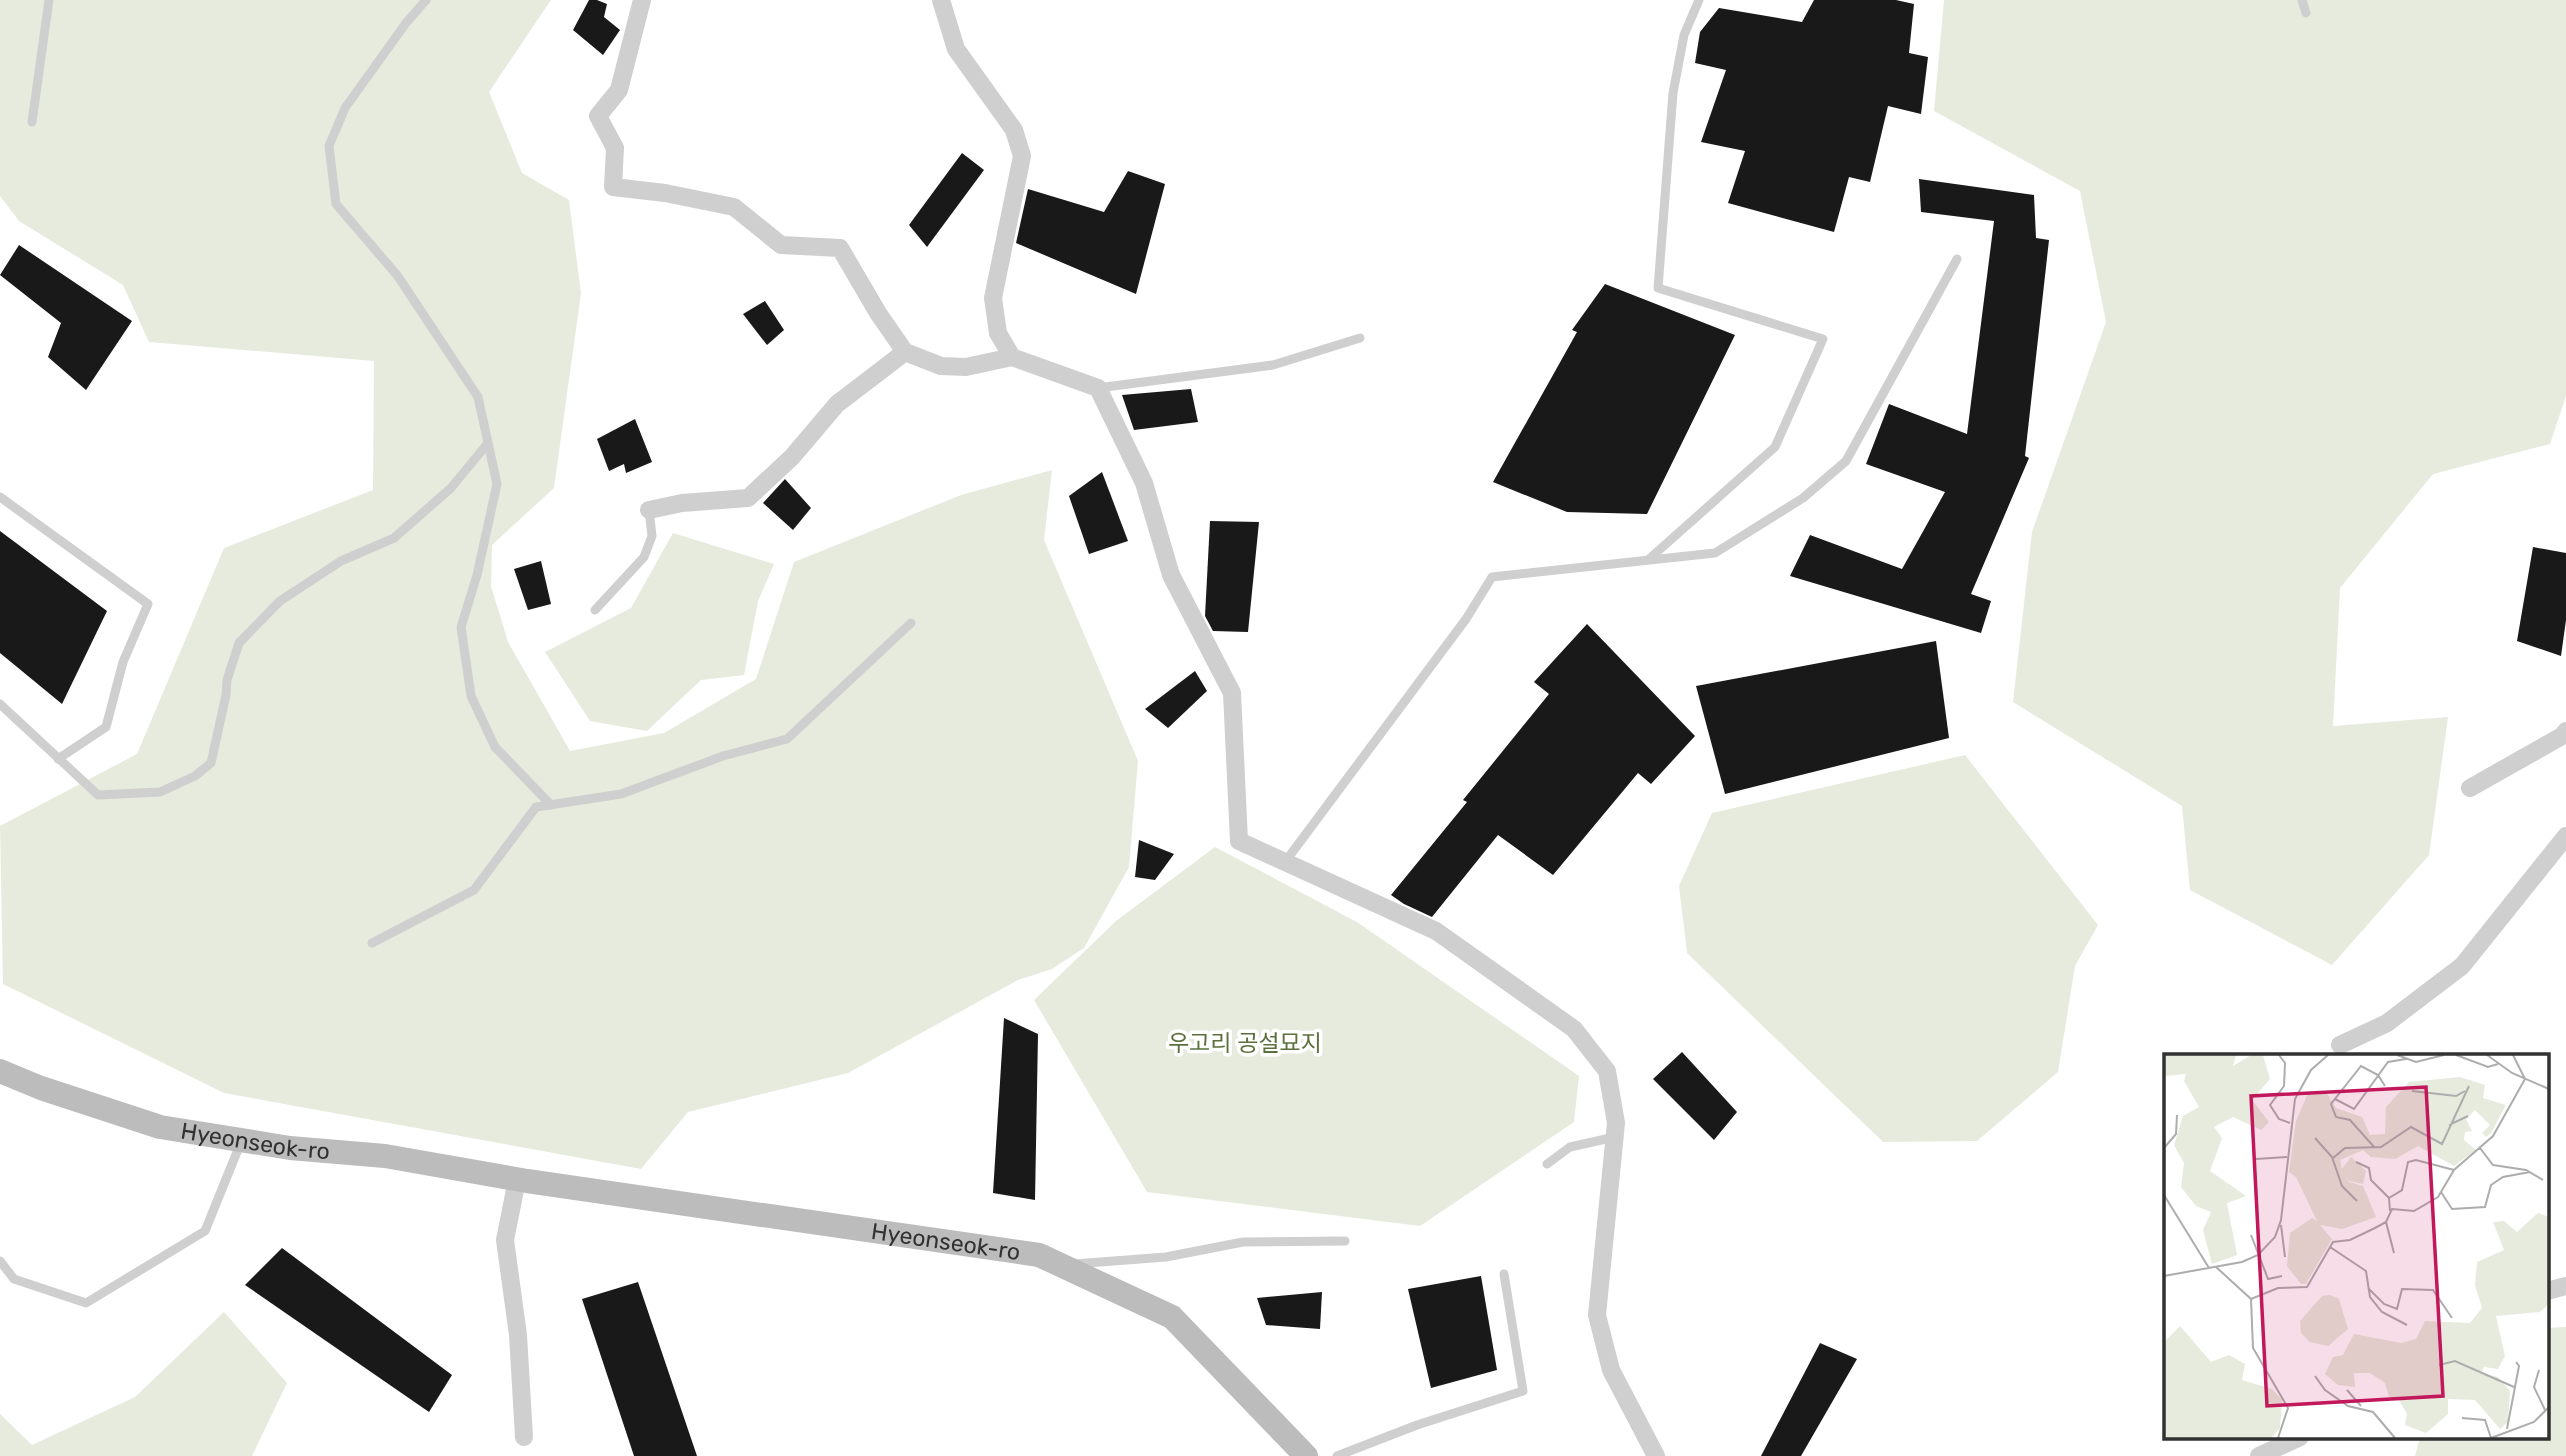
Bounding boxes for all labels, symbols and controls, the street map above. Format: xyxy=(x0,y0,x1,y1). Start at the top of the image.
park label: 우고리 공설묘지 xyxy=(1168,1029,1322,1057)
inset map xyxy=(2164,1054,2548,1438)
street label: Hyeonseok-ro xyxy=(179,1117,331,1165)
street label: Hyeonseok-ro xyxy=(869,1217,1022,1266)

